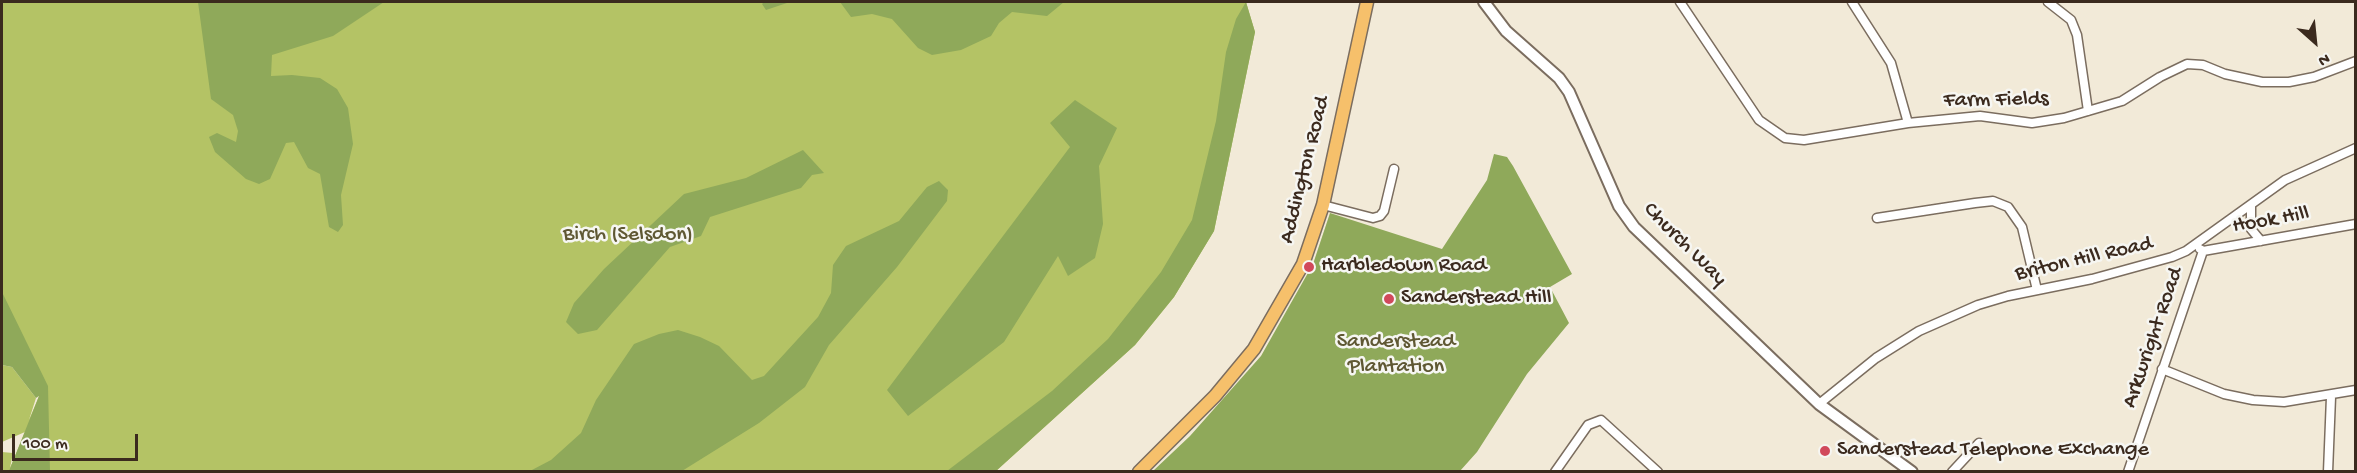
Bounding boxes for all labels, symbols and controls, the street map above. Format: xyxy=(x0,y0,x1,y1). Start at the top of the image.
north arrow xyxy=(2285,12,2345,72)
text: N xyxy=(2314,48,2332,69)
street label: Farm Fields xyxy=(1943,87,2049,115)
street label: Addington Road xyxy=(1275,94,1337,246)
street label: Church Way xyxy=(1636,197,1732,293)
street label: Hook Hill xyxy=(2231,201,2311,241)
park label: Birch (Selsdon) xyxy=(563,223,693,249)
street label: Briton Hill Road xyxy=(2013,231,2155,289)
place label: Harbledown Road xyxy=(1321,254,1486,280)
marker: Harbledown Road xyxy=(1302,260,1316,274)
street label: Arkwright Road xyxy=(2118,264,2190,412)
place label: Sanderstead Hill xyxy=(1401,286,1552,312)
marker: Sanderstead Hill xyxy=(1382,292,1396,306)
park label: Sanderstead Plantation xyxy=(1337,330,1455,382)
scale bar xyxy=(15,422,141,460)
text: 100 m xyxy=(23,434,68,455)
place label: Sanderstead Telephone Exchange xyxy=(1837,438,2149,464)
marker: Sanderstead Telephone Exchange xyxy=(1818,444,1832,458)

